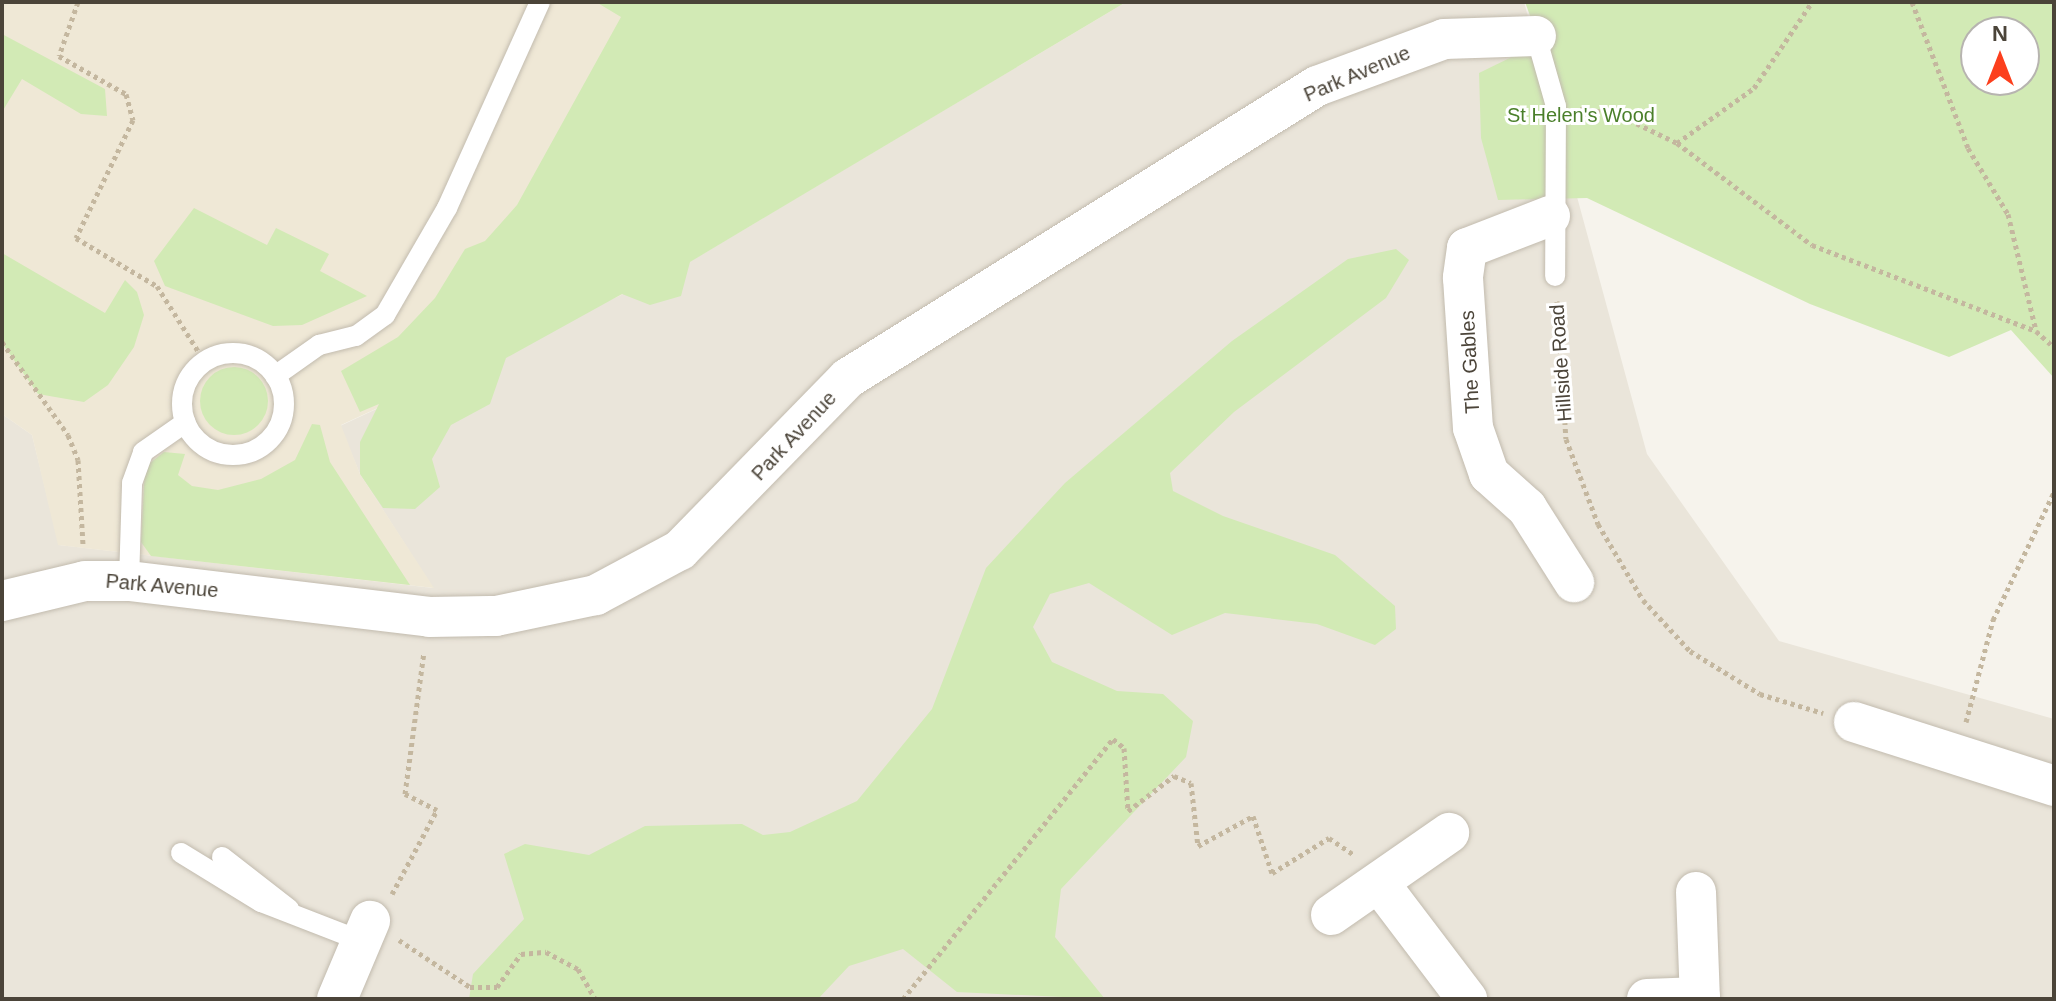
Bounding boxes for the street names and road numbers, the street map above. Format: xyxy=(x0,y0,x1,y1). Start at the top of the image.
street label: Park Avenue xyxy=(1300,41,1414,107)
street label: Hillside Road xyxy=(1545,303,1577,423)
street label: The Gables xyxy=(1455,310,1485,414)
street label: Park Avenue xyxy=(746,386,842,486)
street label: Park Avenue xyxy=(104,569,220,603)

